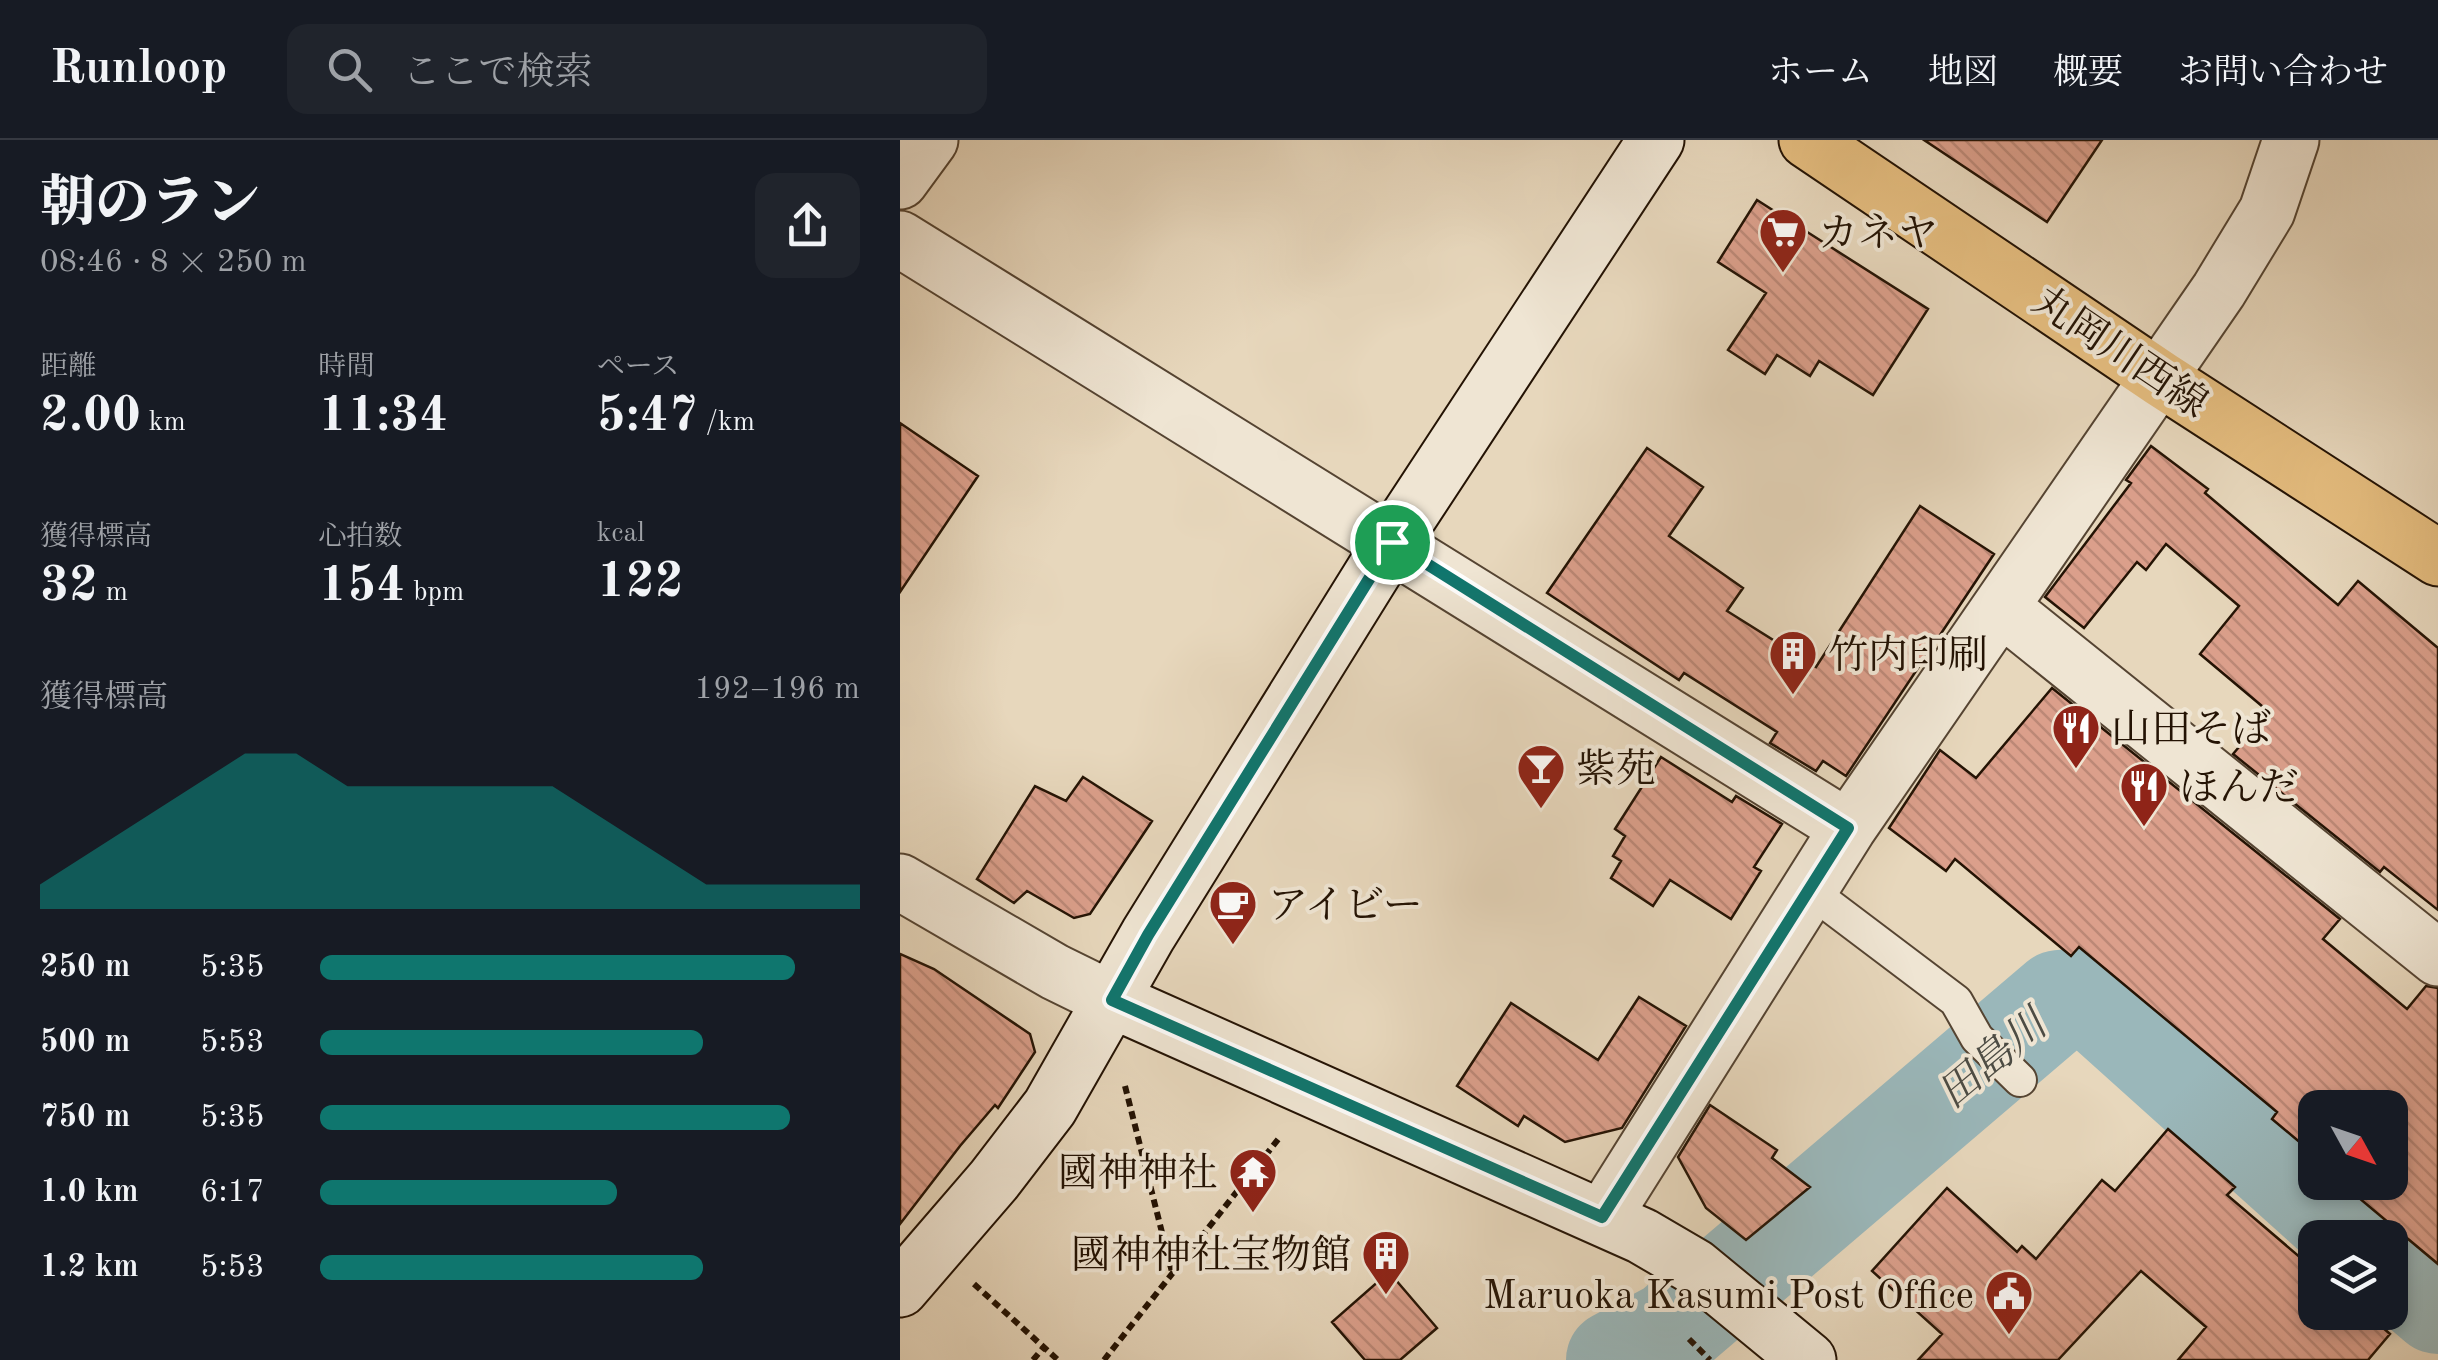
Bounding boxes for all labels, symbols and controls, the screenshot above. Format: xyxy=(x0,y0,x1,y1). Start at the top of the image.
search box xyxy=(287,24,987,114)
icon: search xyxy=(322,42,377,97)
text: Runloop xyxy=(50,45,227,93)
text: ここで検索 xyxy=(402,55,592,93)
text: ホーム xyxy=(1768,56,1873,91)
text: 地図 xyxy=(1928,56,1998,91)
text: 概要 xyxy=(2053,56,2123,91)
text: お問い合わせ xyxy=(2178,56,2388,91)
button: share xyxy=(755,173,860,278)
text: 朝のラン xyxy=(40,178,260,233)
supermarket icon: カネヤ xyxy=(1757,206,1809,274)
place label: カネヤ xyxy=(1818,213,1938,256)
text: 08:46 · 8 × 250 m xyxy=(40,247,307,279)
street label: 丸岡川西線 xyxy=(2025,278,2215,427)
text: 距離 xyxy=(40,354,96,382)
text: 時間 xyxy=(318,354,374,382)
text: ペース xyxy=(597,354,679,382)
text: 2.00 xyxy=(40,392,141,442)
text: 11:34 xyxy=(318,392,448,442)
text: 5:47 xyxy=(597,392,698,442)
text: km xyxy=(141,409,186,437)
text: /km xyxy=(698,409,755,437)
pin xyxy=(1350,500,1435,585)
icon: arrive xyxy=(1365,515,1420,570)
text: kcal xyxy=(597,520,645,548)
text: 獲得標高 xyxy=(40,524,152,552)
text: 心拍数 xyxy=(318,524,402,552)
text: 122 xyxy=(597,558,684,608)
text: 32 xyxy=(40,562,98,612)
text: 154 xyxy=(318,562,405,612)
text: m xyxy=(98,579,128,607)
text: bpm xyxy=(405,579,464,607)
building icon: 竹内印刷 xyxy=(1767,628,1819,696)
place label: 竹内印刷 xyxy=(1828,634,1988,678)
text: 192–196 m xyxy=(694,674,860,706)
text: 獲得標高 xyxy=(40,683,168,715)
restaurant icon: 山田そば xyxy=(2050,702,2102,770)
place label: 山田そば xyxy=(2111,708,2271,752)
bar icon: 紫苑 xyxy=(1515,742,1567,810)
place label: 紫苑 xyxy=(1576,748,1656,792)
restaurant icon: ほんだ xyxy=(2118,760,2170,828)
place label: ほんだ xyxy=(2179,768,2299,810)
cafe icon: アイビー xyxy=(1207,878,1259,946)
place label: アイビー xyxy=(1268,886,1423,928)
text: 250 m xyxy=(40,952,130,984)
text: 5:35 xyxy=(200,952,265,984)
water label: 田島川 xyxy=(1929,999,2058,1118)
text: 500 m xyxy=(40,1027,130,1059)
text: 5:53 xyxy=(200,1027,265,1059)
north arrow xyxy=(2298,1090,2408,1200)
map controls xyxy=(2298,1090,2408,1330)
text: 750 m xyxy=(40,1102,130,1134)
text: 5:35 xyxy=(200,1102,265,1134)
temple icon: 國神神社 xyxy=(1227,1146,1279,1214)
place label: 國神神社 xyxy=(1058,1152,1218,1196)
text: 1.0 km xyxy=(40,1177,139,1209)
text: 6:17 xyxy=(200,1177,265,1209)
button: layers xyxy=(2298,1220,2408,1330)
building icon: 國神神社宝物館 xyxy=(1360,1228,1412,1296)
place label: 國神神社宝物館 xyxy=(1071,1234,1351,1278)
text: 1.2 km xyxy=(40,1252,139,1284)
text: 5:53 xyxy=(200,1252,265,1284)
public building icon: Maruoka Kasumi Post Office xyxy=(1983,1268,2035,1336)
place label: Maruoka Kasumi Post Office xyxy=(1483,1278,1974,1318)

